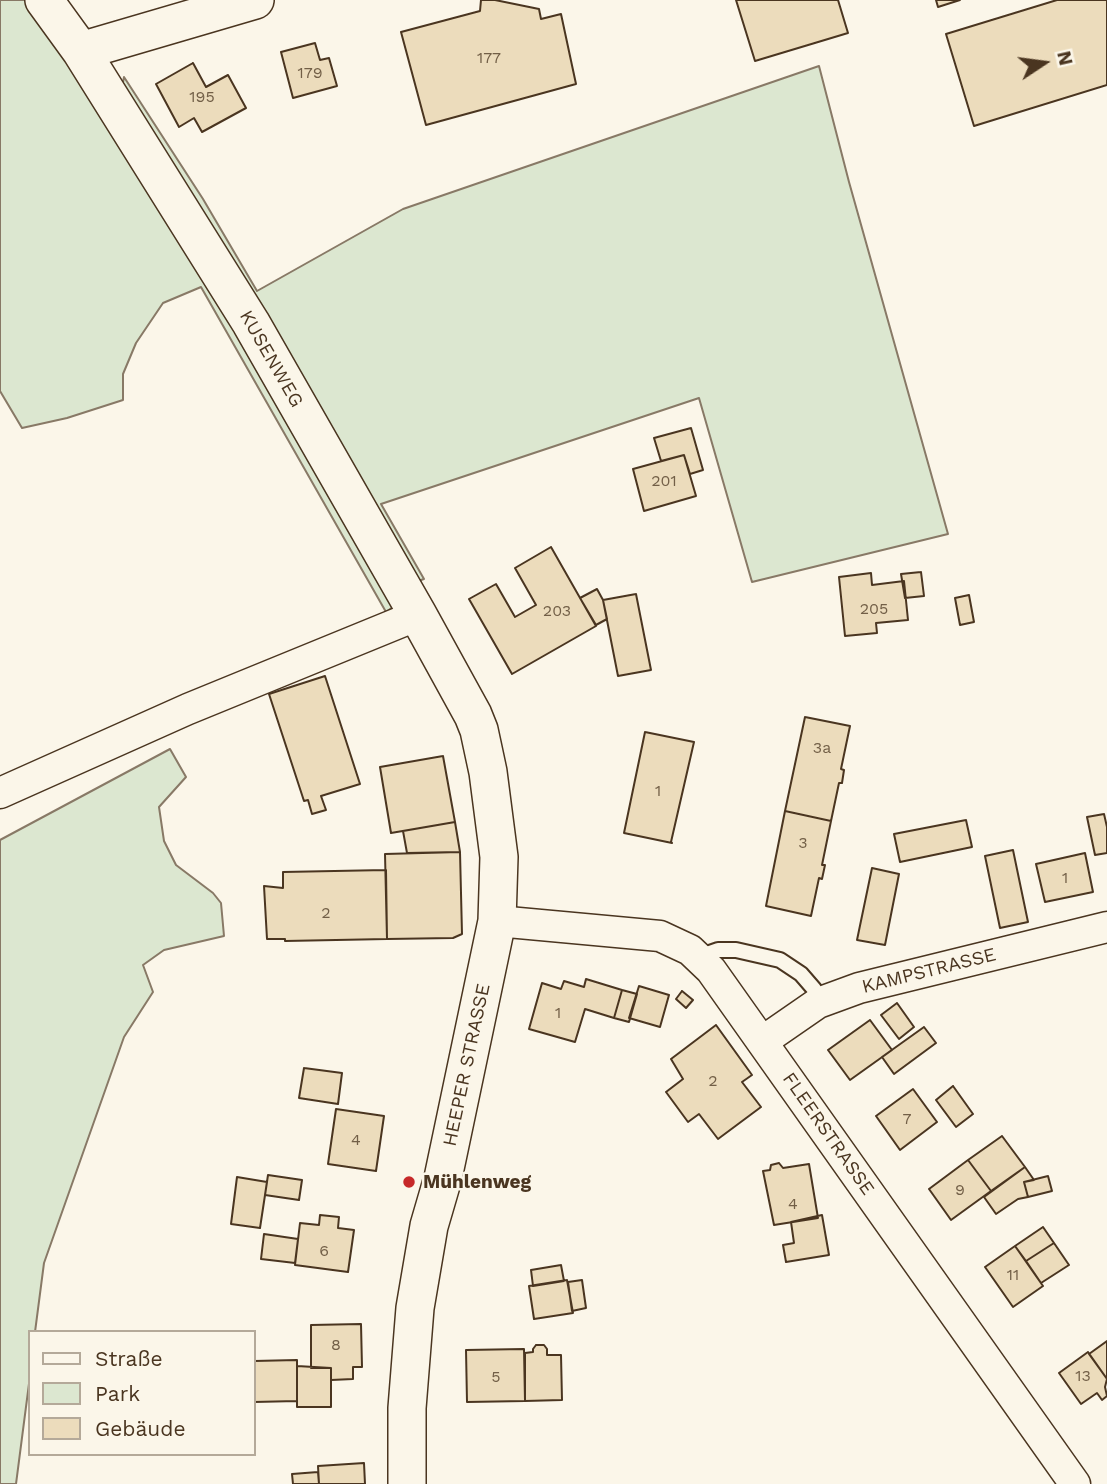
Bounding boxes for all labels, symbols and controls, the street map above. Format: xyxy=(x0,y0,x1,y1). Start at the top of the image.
north arrow xyxy=(1009,28,1079,98)
house number: 177 xyxy=(477,48,501,68)
text: N xyxy=(1052,49,1078,68)
house number: 179 xyxy=(297,63,323,83)
house number: 195 xyxy=(189,87,215,107)
street label: KUSENWEG xyxy=(234,307,308,411)
house number: 201 xyxy=(651,471,677,491)
house number: 205 xyxy=(860,599,888,619)
house number: 203 xyxy=(543,601,571,621)
house number: 3a xyxy=(813,738,831,758)
house number: 1 xyxy=(655,781,661,801)
house number: 3 xyxy=(798,833,808,853)
house number: 1 xyxy=(1062,868,1068,888)
house number: 2 xyxy=(321,903,331,923)
street label: KAMPSTRASSE xyxy=(860,943,998,999)
street label: HEEPER STRASSE xyxy=(439,982,495,1148)
house number: 1 xyxy=(555,1003,561,1023)
street label: FLEERSTRASSE xyxy=(777,1068,879,1200)
house number: 2 xyxy=(708,1071,718,1091)
house number: 7 xyxy=(903,1109,911,1129)
house number: 4 xyxy=(351,1130,361,1150)
place label: Mühlenweg xyxy=(423,1171,531,1193)
marker: Mühlenweg xyxy=(401,1174,417,1190)
house number: 9 xyxy=(955,1180,965,1200)
house number: 4 xyxy=(788,1194,798,1214)
house number: 6 xyxy=(319,1241,329,1261)
house number: 11 xyxy=(1007,1265,1019,1285)
legend xyxy=(28,1330,256,1456)
house number: 8 xyxy=(331,1335,341,1355)
text: Straße xyxy=(95,1346,163,1371)
house number: 13 xyxy=(1075,1366,1091,1386)
house number: 5 xyxy=(491,1367,501,1387)
text: Park xyxy=(95,1381,140,1406)
text: Gebäude xyxy=(95,1416,186,1441)

